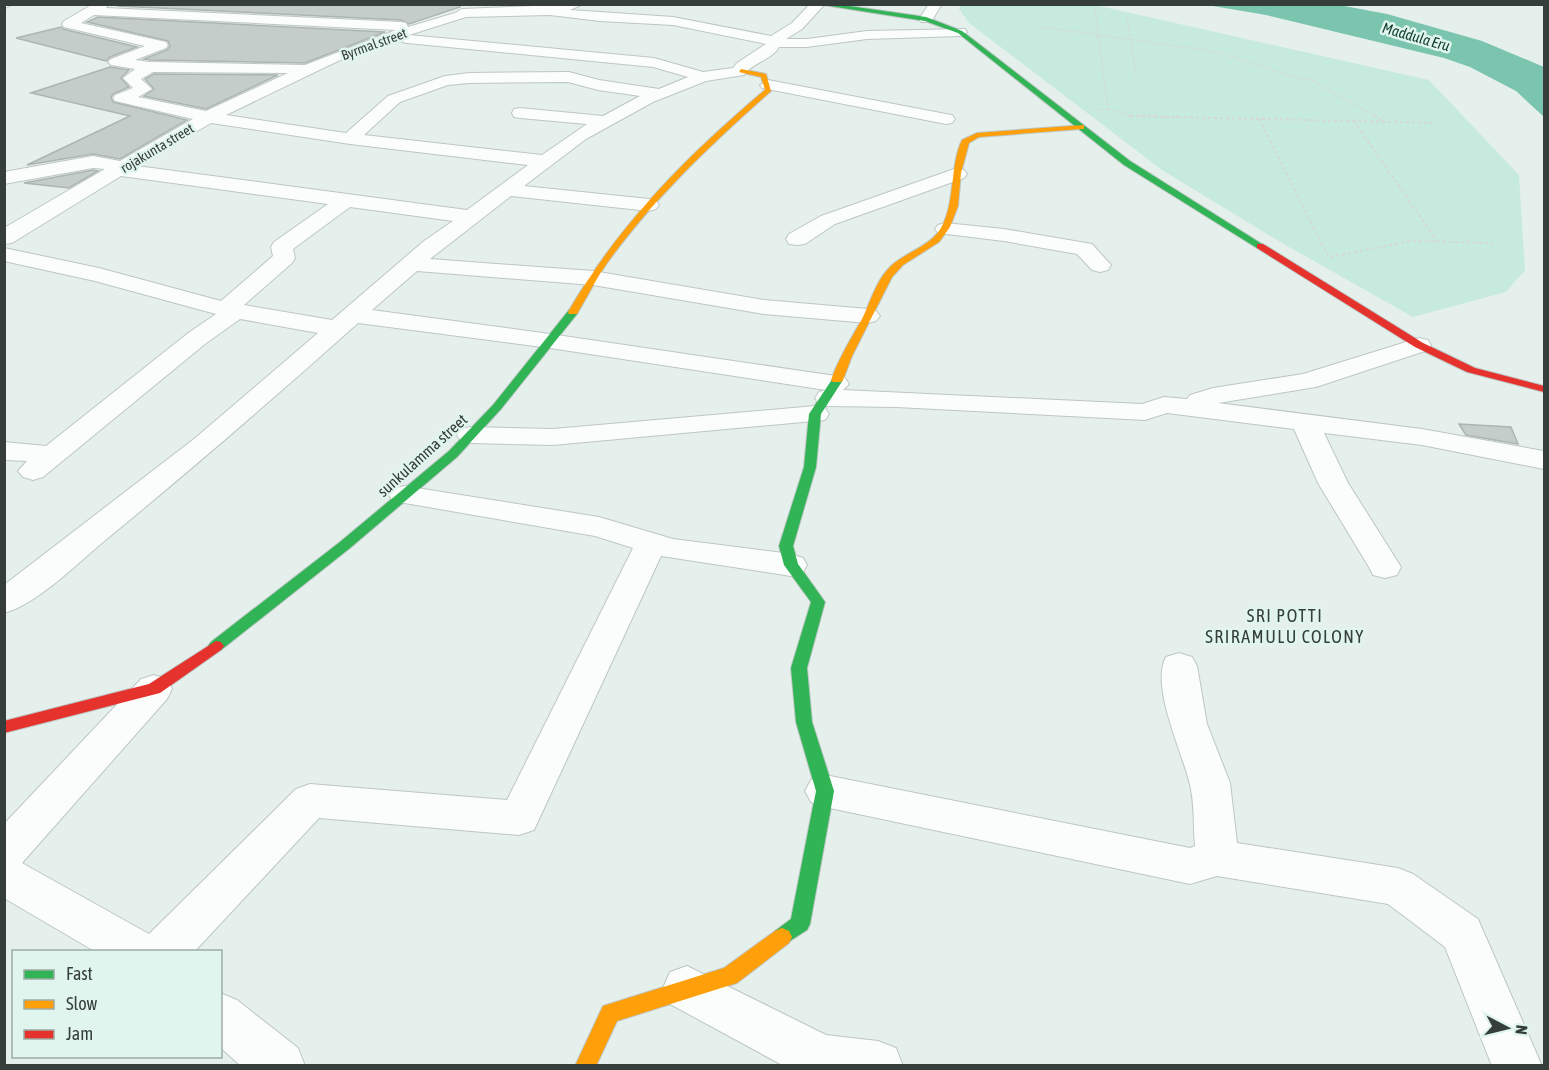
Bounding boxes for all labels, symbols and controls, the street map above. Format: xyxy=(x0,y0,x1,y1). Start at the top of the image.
water label: Maddula Eru xyxy=(1380,19,1452,54)
street label: Byrmal street xyxy=(339,25,409,63)
street label: rojakunta street xyxy=(118,120,196,176)
street label: sunkulamma street xyxy=(374,410,471,500)
district label: SRI POTTI SRIRAMULU COLONY xyxy=(1205,605,1365,647)
legend xyxy=(12,950,222,1058)
text: Fast xyxy=(66,963,93,984)
text: Slow xyxy=(66,993,97,1014)
north arrow xyxy=(1477,998,1537,1058)
text: Jam xyxy=(66,1023,93,1044)
text: N xyxy=(1512,1024,1531,1036)

